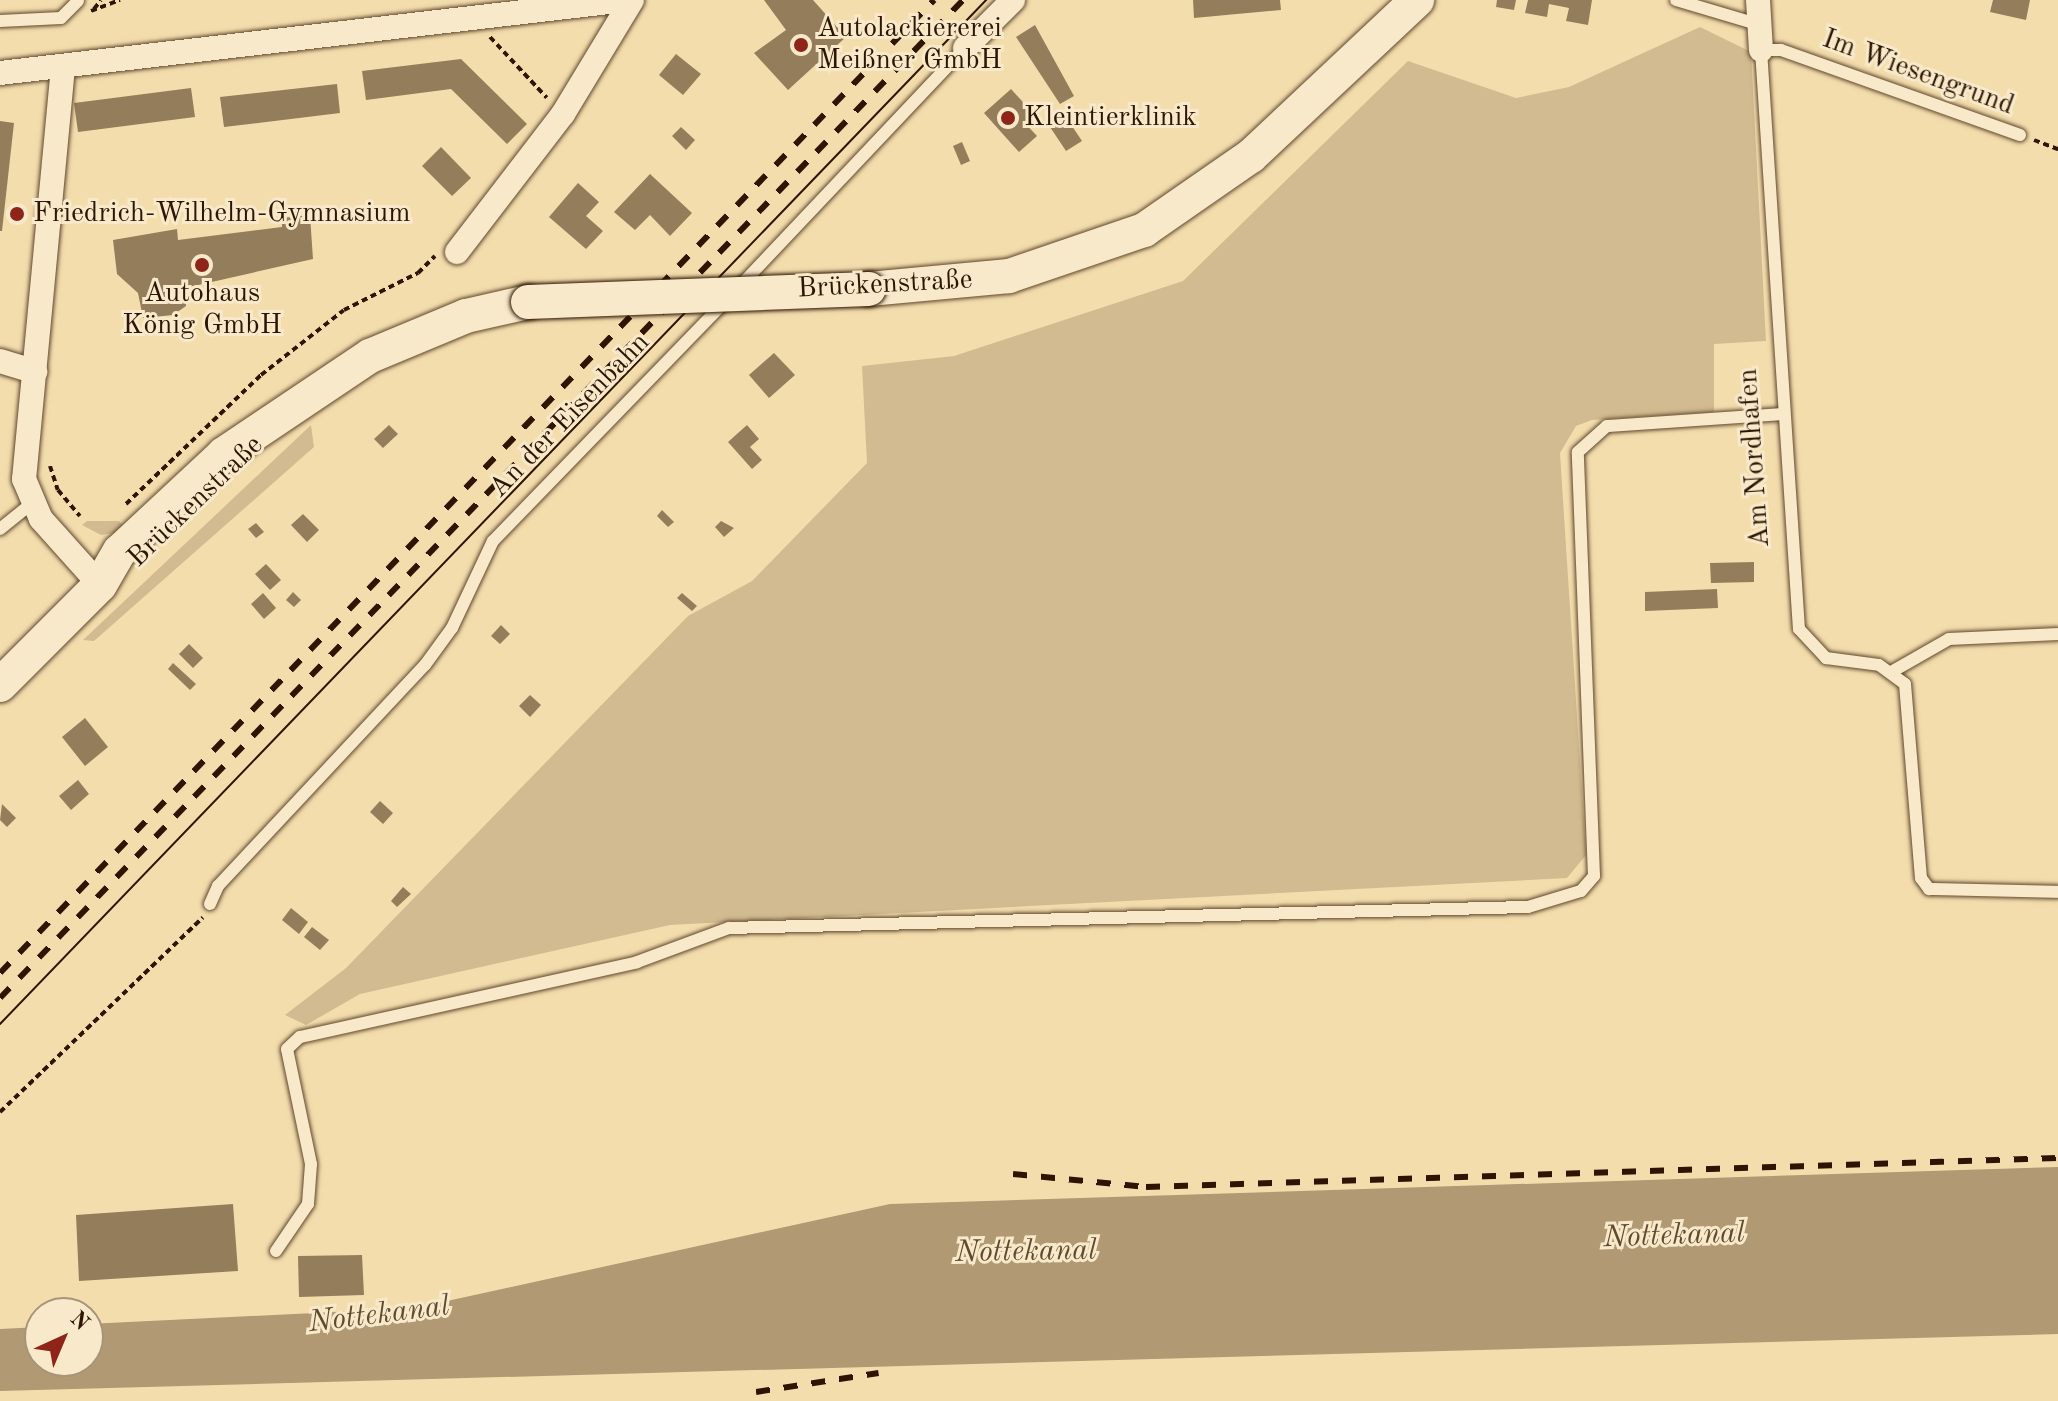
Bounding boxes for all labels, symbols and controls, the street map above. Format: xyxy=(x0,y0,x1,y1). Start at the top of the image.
place label: Autolackiererei Meißner GmbH xyxy=(817,12,1002,78)
street label: Im Wiesengrund xyxy=(1818,23,2018,123)
marker: Autolackiererei Meißner GmbH xyxy=(792,36,810,54)
place label: Kleintierklinik xyxy=(1024,101,1197,135)
marker: Kleintierklinik xyxy=(999,109,1017,127)
place label: Friedrich-Wilhelm-Gymnasium xyxy=(33,197,410,231)
marker: Friedrich-Wilhelm-Gymnasium xyxy=(8,205,26,223)
marker: Autohaus König GmbH xyxy=(193,256,211,274)
street label: Brückenstraße xyxy=(797,264,973,306)
place label: Autohaus König GmbH xyxy=(122,277,282,343)
street label: An der Eisenbahn xyxy=(483,326,657,506)
street label: Am Nordhafen xyxy=(1732,367,1778,549)
street label: Brückenstraße xyxy=(121,429,271,575)
water label: Nottekanal xyxy=(1603,1216,1745,1256)
water label: Nottekanal xyxy=(955,1233,1097,1271)
water label: Nottekanal xyxy=(306,1288,452,1342)
north arrow xyxy=(24,1297,104,1377)
text: N xyxy=(66,1307,93,1335)

